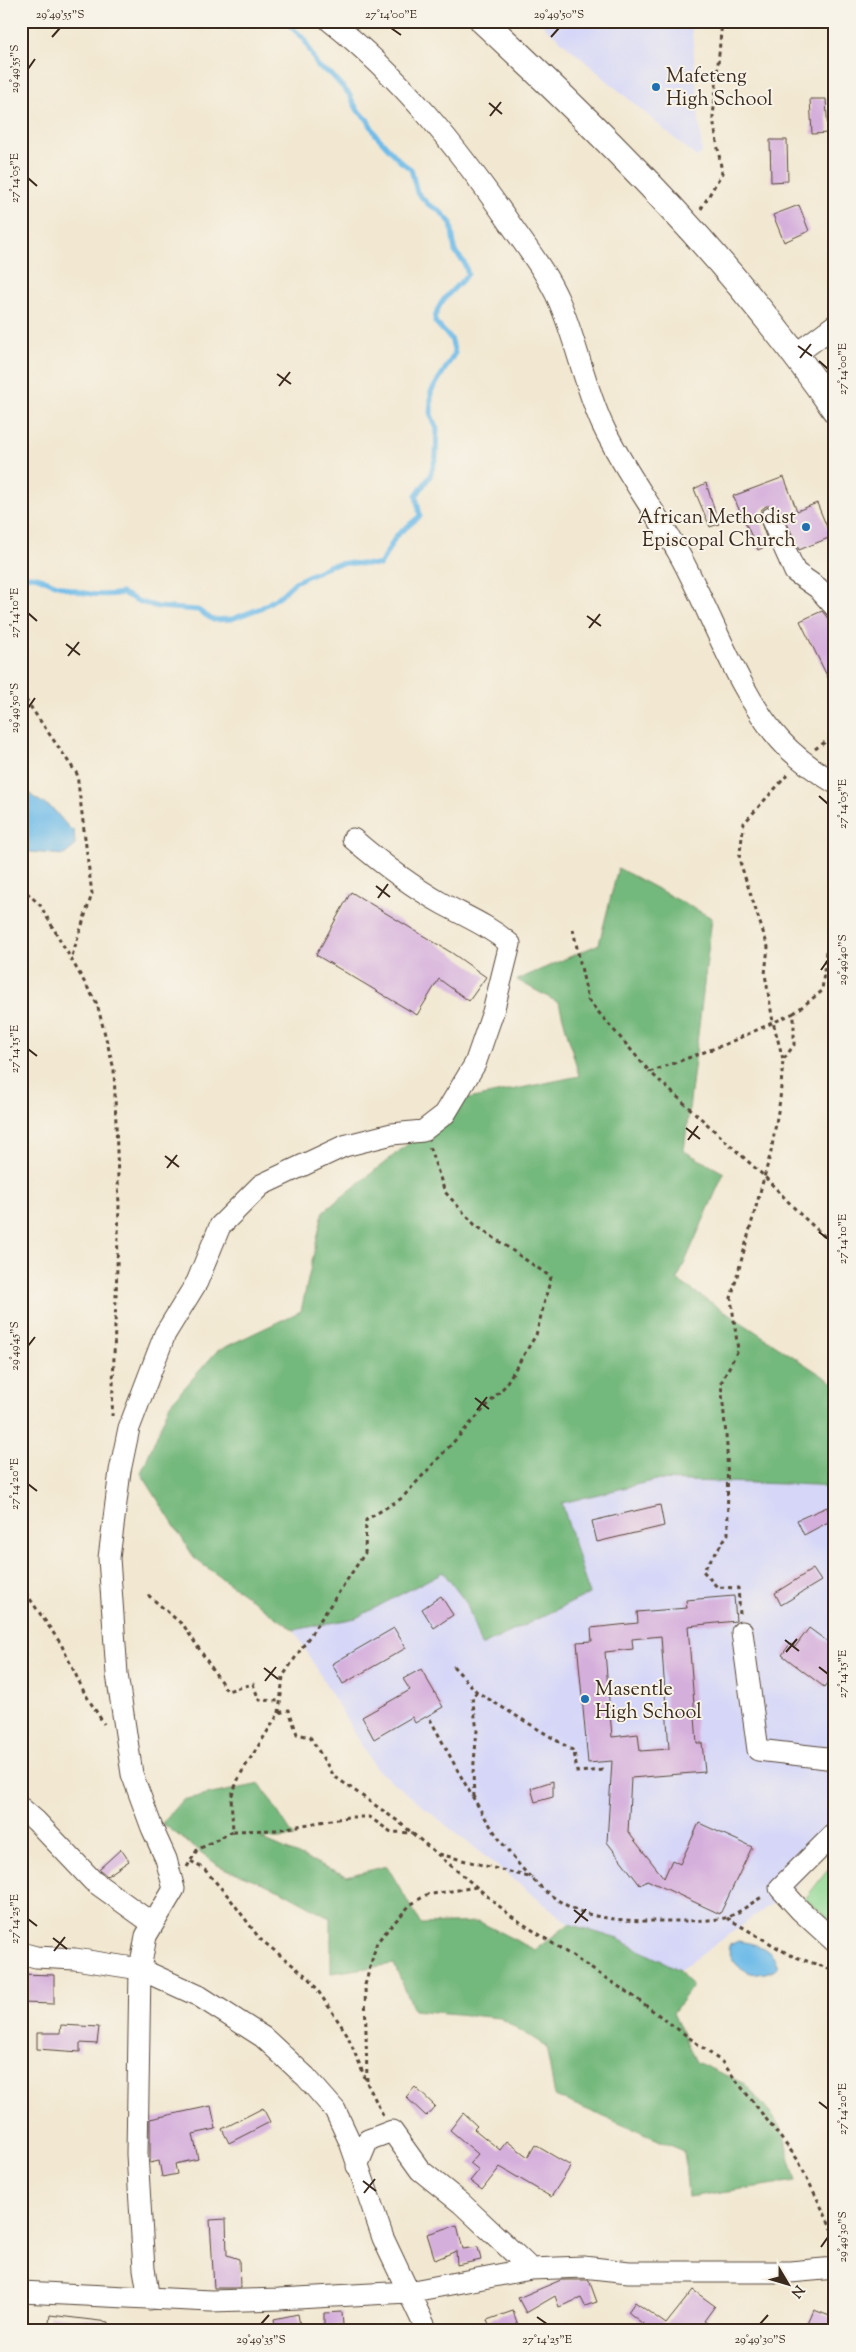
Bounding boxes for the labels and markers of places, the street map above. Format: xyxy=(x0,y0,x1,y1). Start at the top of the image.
place label: Mafeteng High School xyxy=(666,63,773,115)
marker: Mafeteng High School xyxy=(650,81,662,93)
place label: African Methodist Episcopal Church xyxy=(637,504,796,556)
marker: African Methodist Episcopal Church xyxy=(800,521,812,533)
place label: Masentle High School xyxy=(595,1676,702,1728)
marker: Masentle High School xyxy=(579,1693,591,1705)

